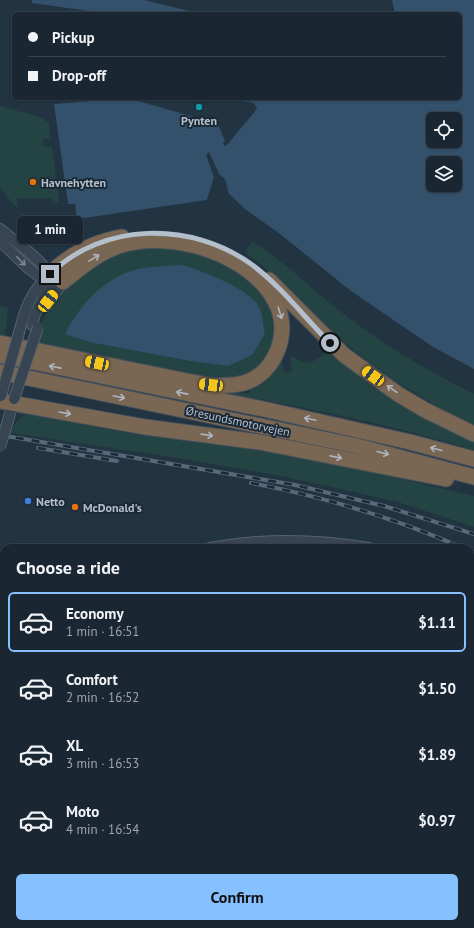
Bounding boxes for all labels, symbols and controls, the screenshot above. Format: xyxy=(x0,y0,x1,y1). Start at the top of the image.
text: Pickup xyxy=(52,28,95,47)
text: Drop-off xyxy=(52,66,106,85)
marker: Pynten xyxy=(194,102,204,112)
map controls xyxy=(426,112,462,192)
button: locate xyxy=(426,112,462,148)
place label: Pynten xyxy=(181,113,217,128)
button: layers xyxy=(426,156,462,192)
place label: Havnehytten xyxy=(41,175,106,190)
marker: Havnehytten xyxy=(28,177,38,187)
callout: 1 min xyxy=(17,216,83,244)
text: 1 min xyxy=(34,221,66,238)
one-way arrow xyxy=(88,254,100,262)
one-way arrow xyxy=(16,256,26,266)
route end xyxy=(41,265,59,283)
car xyxy=(36,288,60,314)
one-way arrow xyxy=(277,307,284,320)
route start xyxy=(321,334,339,352)
car xyxy=(84,355,110,371)
one-way arrow xyxy=(49,363,62,371)
car xyxy=(360,364,386,388)
car xyxy=(198,378,224,392)
one-way arrow xyxy=(387,385,398,394)
one-way arrow xyxy=(176,388,189,396)
one-way arrow xyxy=(112,393,125,401)
street label: Øresundsmotorvejen xyxy=(184,403,292,439)
one-way arrow xyxy=(58,409,71,417)
one-way arrow xyxy=(304,415,317,423)
one-way arrow xyxy=(201,431,214,439)
one-way arrow xyxy=(430,444,443,452)
one-way arrow xyxy=(376,449,389,457)
one-way arrow xyxy=(329,453,342,461)
place label: Netto xyxy=(36,494,65,509)
marker: Netto xyxy=(23,496,33,506)
place label: McDonald's xyxy=(83,500,142,515)
marker: McDonald's xyxy=(70,502,80,512)
text: Choose a ride xyxy=(16,556,120,579)
icon: car xyxy=(18,604,54,640)
text: Economy xyxy=(66,604,124,623)
text: $1.11 xyxy=(418,613,456,632)
text: 1 min · 16:51 xyxy=(66,623,139,640)
icon: car xyxy=(18,670,54,706)
text: Comfort xyxy=(66,670,118,689)
text: $1.50 xyxy=(418,679,456,698)
text: 2 min · 16:52 xyxy=(66,689,139,706)
icon: car xyxy=(18,736,54,772)
text: XL xyxy=(66,736,83,755)
text: $1.89 xyxy=(418,745,456,764)
text: 3 min · 16:53 xyxy=(66,755,139,772)
icon: car xyxy=(18,802,54,838)
text: Moto xyxy=(66,802,99,821)
text: $0.97 xyxy=(418,811,456,830)
text: 4 min · 16:54 xyxy=(66,821,139,838)
button: Confirm xyxy=(16,874,458,920)

